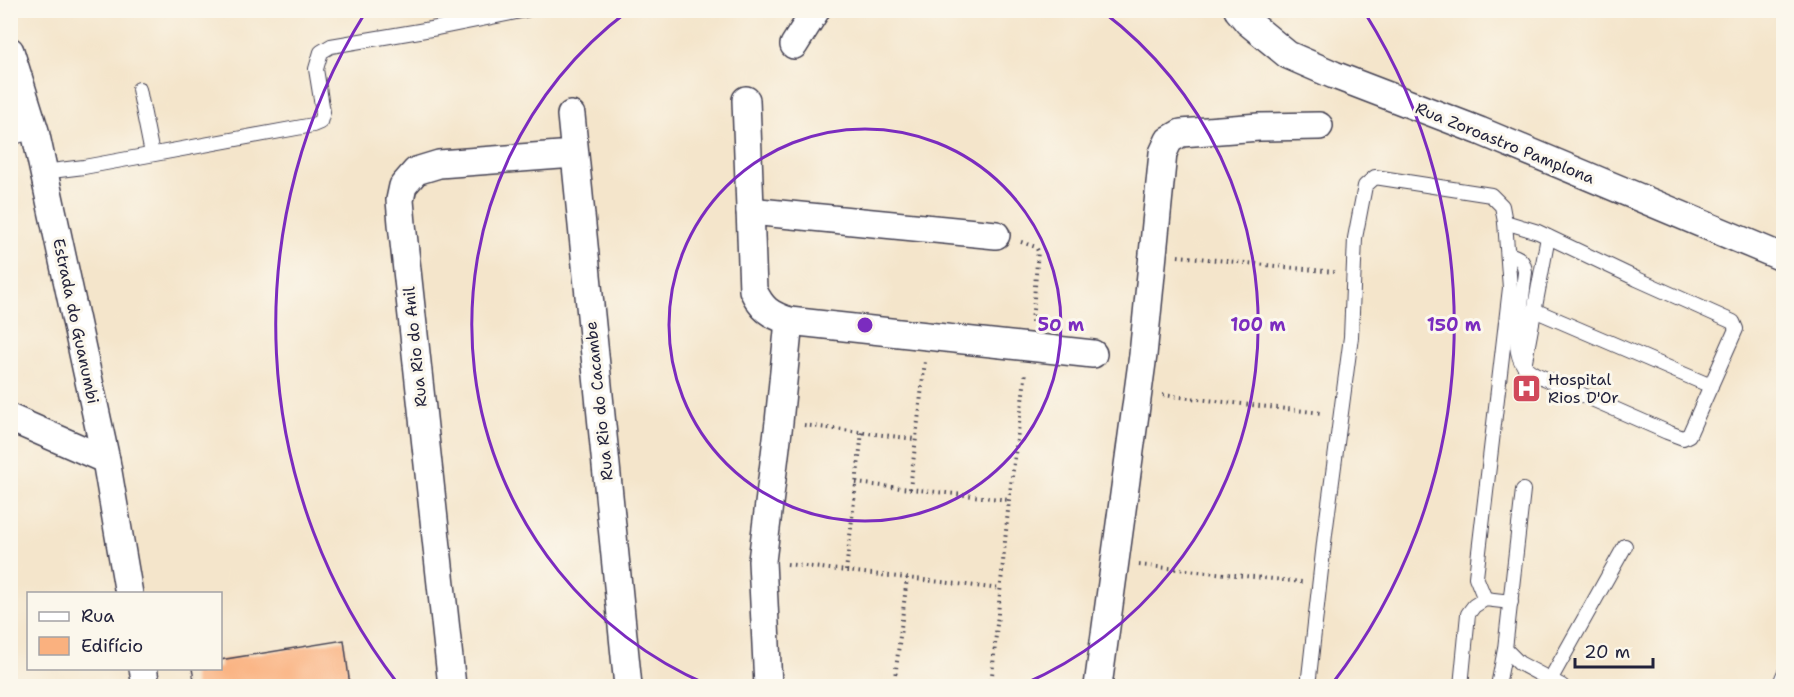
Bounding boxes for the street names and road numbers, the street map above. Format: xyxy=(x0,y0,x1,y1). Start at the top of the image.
street label: Rua Zoroastro Pamplona xyxy=(1412,97,1598,189)
street label: Estrada do Guanumbi xyxy=(48,236,104,406)
street label: Rua Rio do Anil xyxy=(398,286,432,408)
street label: Rua Rio do Cacambe xyxy=(580,320,618,482)

